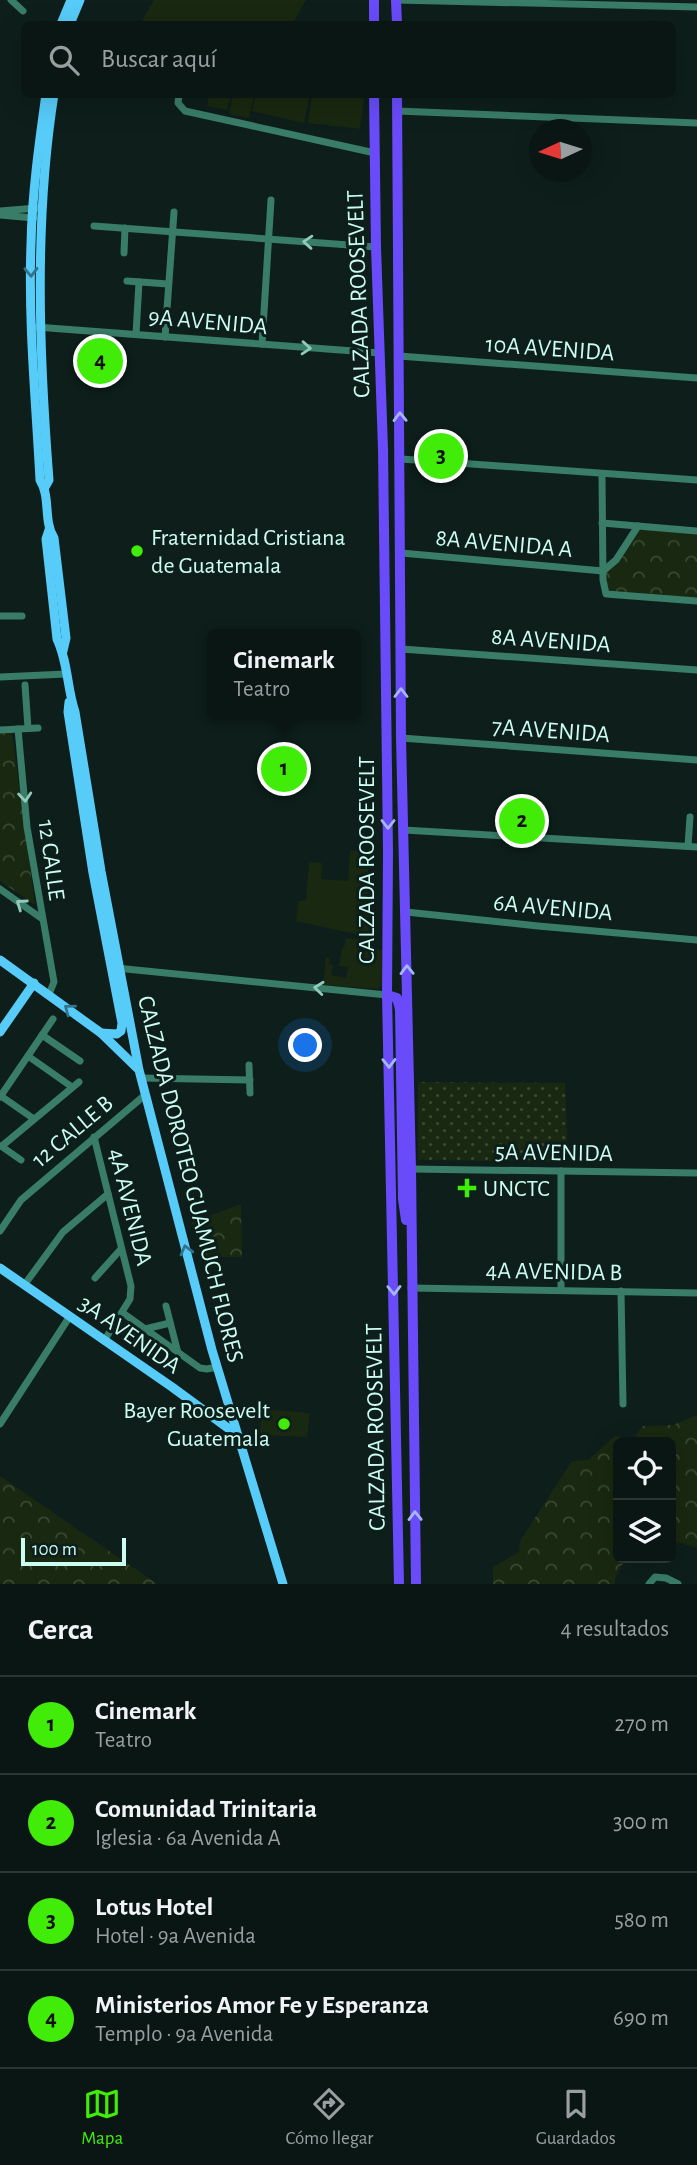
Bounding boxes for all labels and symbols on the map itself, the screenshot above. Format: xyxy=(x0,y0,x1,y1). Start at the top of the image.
north arrow xyxy=(529,119,592,182)
street label: CALZADA ROOSEVELT xyxy=(343,189,375,398)
one-way arrow xyxy=(302,235,313,250)
one-way arrow xyxy=(23,268,39,278)
street label: 9A AVENIDA xyxy=(147,305,269,339)
street label: 10A AVENIDA xyxy=(485,333,615,365)
pin: 4 xyxy=(77,335,123,387)
one-way arrow xyxy=(301,340,312,355)
one-way arrow xyxy=(392,411,408,422)
pin: 3 xyxy=(418,430,464,482)
place label: Fraternidad Cristiana de Guatemala xyxy=(151,526,346,578)
street label: 8A AVENIDA A xyxy=(434,526,573,562)
marker: Fraternidad Cristiana de Guatemala xyxy=(129,543,145,559)
street label: 8A AVENIDA xyxy=(490,625,612,657)
one-way arrow xyxy=(393,688,409,698)
street label: 7A AVENIDA xyxy=(491,715,611,747)
pin: 1 xyxy=(261,743,307,795)
street label: CALZADA ROOSEVELT xyxy=(355,756,379,964)
one-way arrow xyxy=(17,791,32,803)
pin: 2 xyxy=(499,795,545,847)
street label: 12 CALLE xyxy=(33,818,69,902)
one-way arrow xyxy=(380,819,396,830)
street label: 6A AVENIDA xyxy=(492,891,614,925)
one-way arrow xyxy=(16,899,29,912)
one-way arrow xyxy=(399,964,415,975)
one-way arrow xyxy=(313,981,324,996)
street label: CALZADA DOROTEO GUAMUCH FLORES xyxy=(133,994,247,1365)
one-way arrow xyxy=(64,1004,77,1017)
your location xyxy=(288,1028,322,1062)
one-way arrow xyxy=(381,1058,396,1069)
street label: 12 CALLE B xyxy=(27,1091,118,1172)
street label: 5A AVENIDA xyxy=(495,1140,613,1166)
street label: 4A AVENIDA xyxy=(104,1146,156,1268)
place label: UNCTC xyxy=(483,1177,550,1201)
marker: UNCTC xyxy=(457,1178,477,1198)
one-way arrow xyxy=(180,1245,194,1257)
street label: 4A AVENIDA B xyxy=(486,1259,622,1285)
one-way arrow xyxy=(386,1285,401,1296)
street label: 3A AVENIDA xyxy=(74,1291,185,1379)
street label: CALZADA ROOSEVELT xyxy=(362,1323,390,1531)
place label: Bayer Roosevelt Guatemala xyxy=(123,1399,270,1451)
marker: Bayer Roosevelt Guatemala xyxy=(276,1416,292,1432)
one-way arrow xyxy=(407,1510,423,1521)
scale bar xyxy=(21,1535,126,1567)

